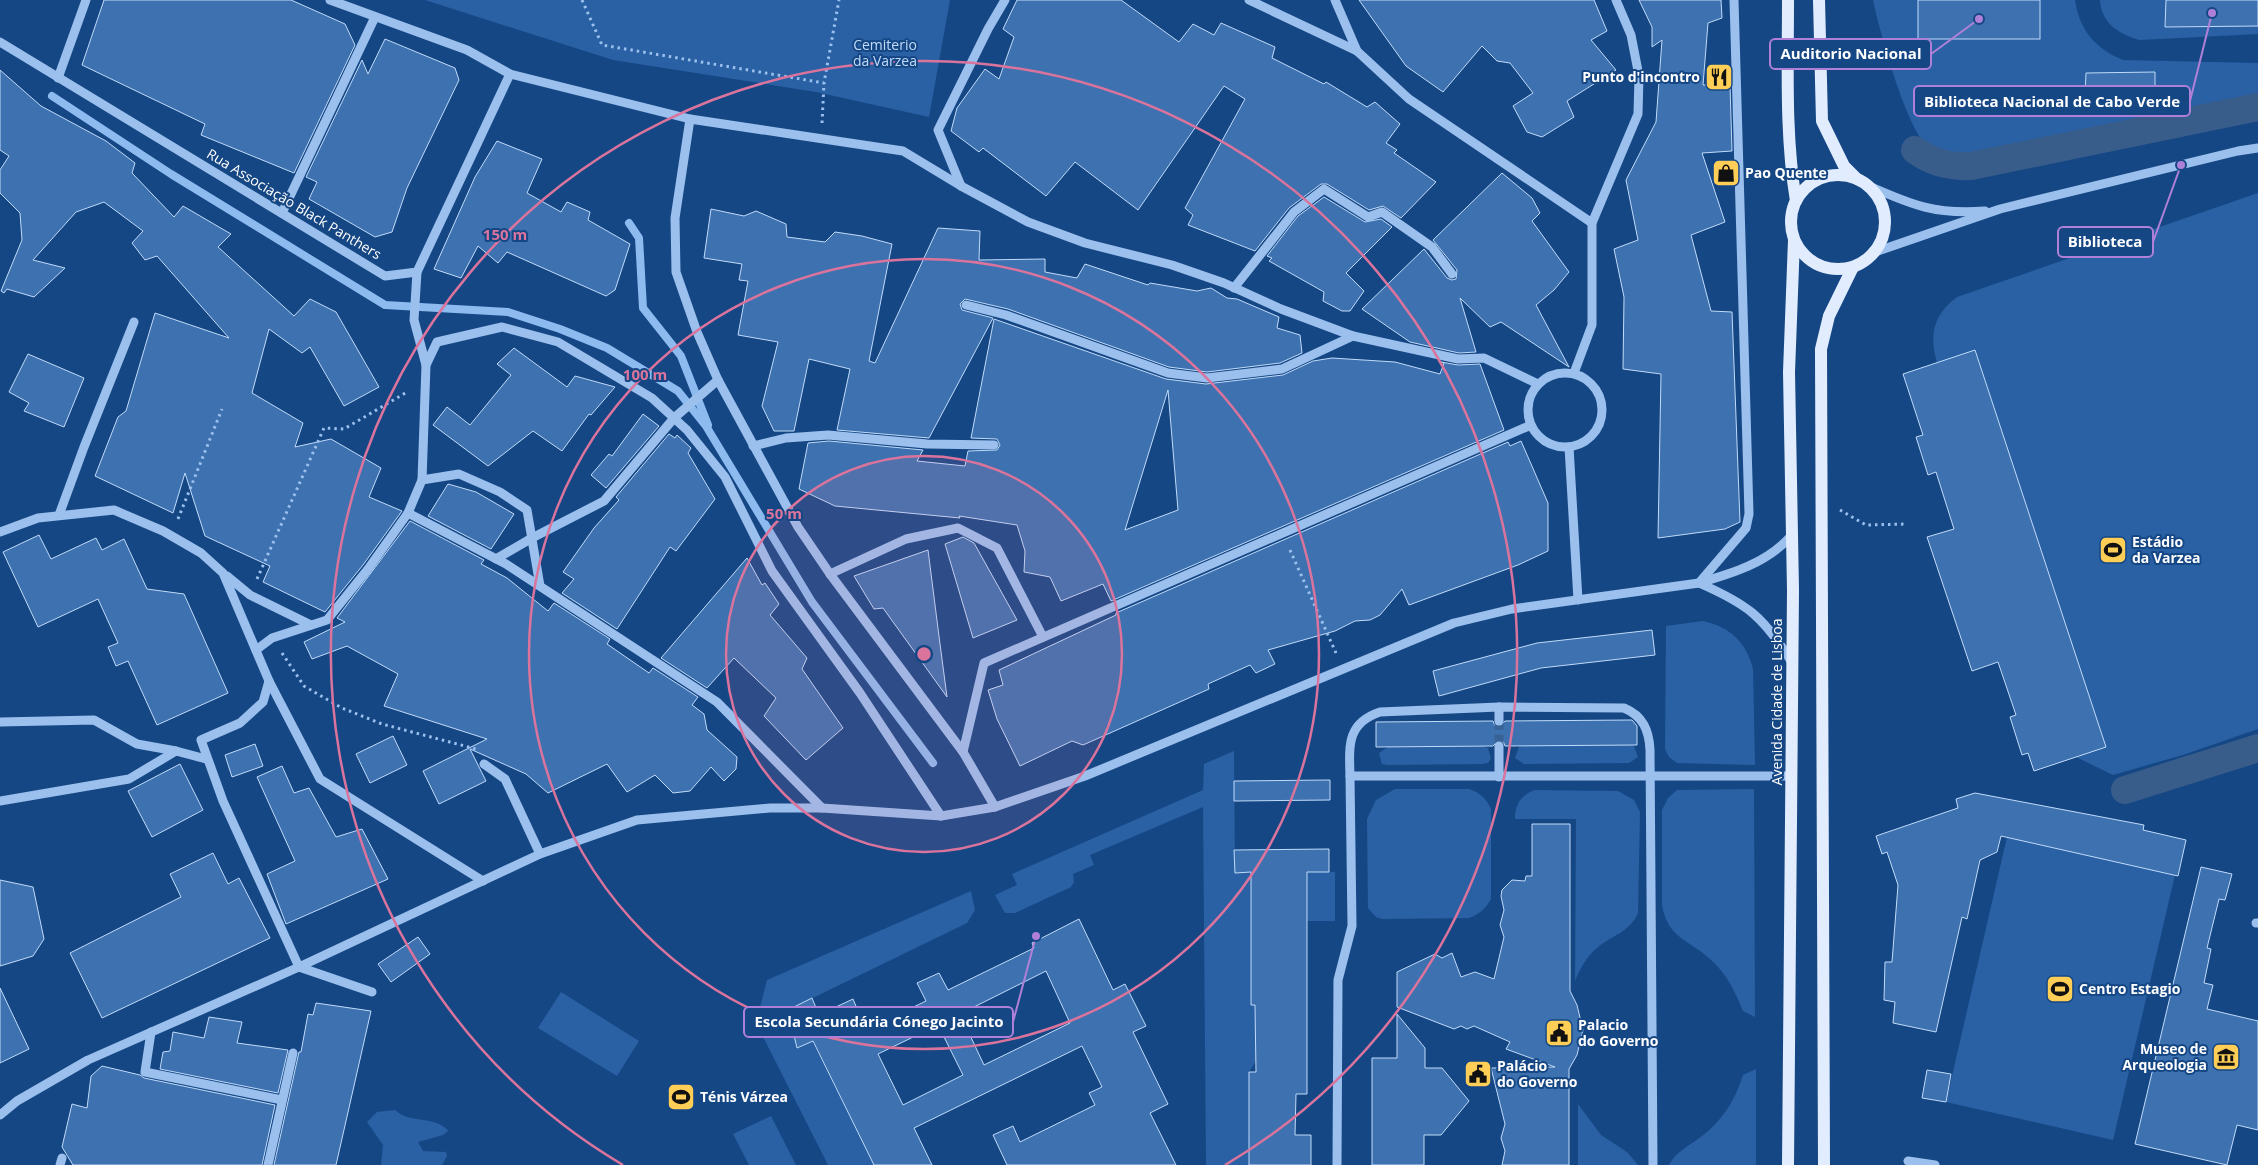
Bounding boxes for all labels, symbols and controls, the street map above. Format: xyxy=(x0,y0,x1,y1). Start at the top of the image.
park label: Cemiterio da Varzea xyxy=(853,35,917,70)
callout: Auditorio Nacional xyxy=(1770,39,1931,69)
text: Auditorio Nacional xyxy=(1781,43,1921,63)
restaurant icon: Punto d'incontro xyxy=(1704,62,1734,92)
place label: Punto d'incontro xyxy=(1582,67,1700,86)
callout: Biblioteca Nacional de Cabo Verde xyxy=(1914,86,2190,116)
text: Biblioteca Nacional de Cabo Verde xyxy=(1924,91,2180,111)
street label: Rua Associação Black Panthers xyxy=(203,144,385,264)
shop icon: Pao Quente xyxy=(1711,158,1741,188)
place label: Pao Quente xyxy=(1745,163,1827,182)
text: 150 m xyxy=(483,224,527,244)
callout: Biblioteca xyxy=(2058,227,2153,257)
text: Biblioteca xyxy=(2068,231,2142,251)
text: 100 m xyxy=(623,364,667,384)
text: 50 m xyxy=(766,503,802,523)
place label: Estádio da Varzea xyxy=(2132,532,2200,567)
sports icon: Estádio da Varzea xyxy=(2098,535,2128,565)
street label: Avenida Cidade de Lisboa xyxy=(1767,619,1786,785)
centre of rings xyxy=(915,645,933,663)
sports icon: Centro Estagio xyxy=(2045,974,2075,1004)
place label: Centro Estagio xyxy=(2079,979,2181,998)
callout: Escola Secundária Cónego Jacinto xyxy=(744,1007,1013,1037)
text: Escola Secundária Cónego Jacinto xyxy=(754,1011,1004,1031)
place label: Palacio do Governo xyxy=(1578,1015,1659,1050)
public building icon: Palacio do Governo xyxy=(1544,1018,1574,1048)
place label: Museo de Arqueologia xyxy=(2122,1039,2207,1074)
museum icon: Museo de Arqueologia xyxy=(2211,1042,2241,1072)
place label: Palácio do Governo xyxy=(1497,1056,1578,1091)
public building icon: Palácio do Governo xyxy=(1463,1059,1493,1089)
sports icon: Ténis Várzea xyxy=(666,1082,696,1112)
place label: Ténis Várzea xyxy=(700,1087,788,1106)

